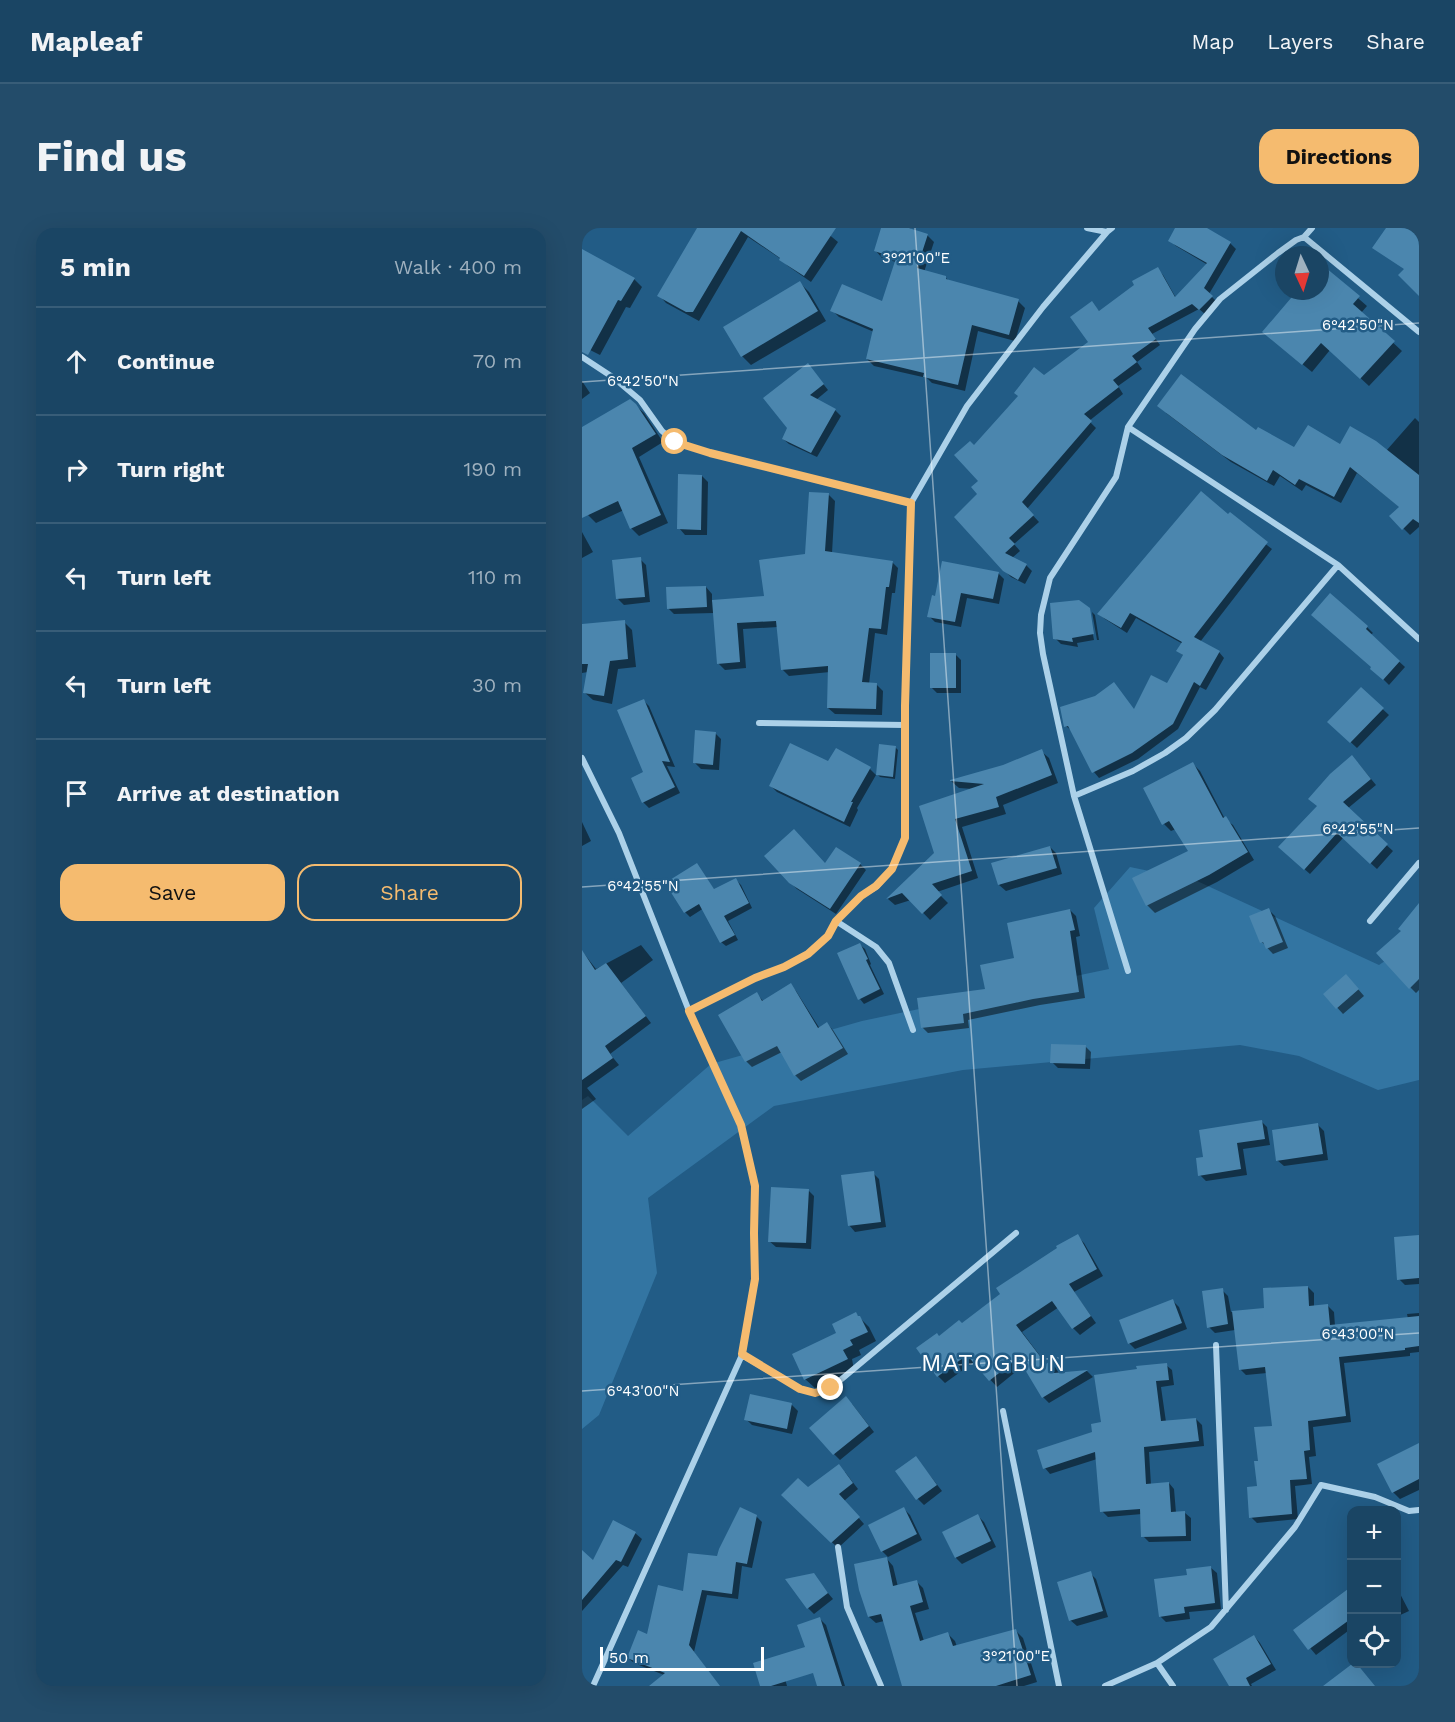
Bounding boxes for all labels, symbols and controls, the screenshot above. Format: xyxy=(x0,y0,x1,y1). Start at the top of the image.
text: Mapleaf xyxy=(30,25,142,58)
text: Map xyxy=(1191,29,1234,54)
text: Layers xyxy=(1267,29,1333,54)
text: Share xyxy=(1366,29,1425,54)
button: Directions xyxy=(1259,129,1419,184)
text: Find us xyxy=(36,132,187,181)
north arrow xyxy=(1275,246,1329,300)
text: 3°21'00"E xyxy=(882,249,950,267)
text: 5 min xyxy=(60,252,131,282)
text: Walk · 400 m xyxy=(394,255,522,279)
text: 6°42'50"N xyxy=(1322,316,1394,334)
icon: ahead xyxy=(60,345,93,378)
text: Continue xyxy=(117,349,215,374)
text: 70 m xyxy=(473,349,522,373)
text: 6°42'50"N xyxy=(607,372,679,390)
route start xyxy=(661,428,687,454)
icon: right xyxy=(60,453,93,486)
text: Turn right xyxy=(117,457,224,482)
text: 190 m xyxy=(464,457,522,481)
icon: left xyxy=(60,561,93,594)
text: Turn left xyxy=(117,565,211,590)
text: 110 m xyxy=(468,565,522,589)
icon: left xyxy=(60,669,93,702)
text: Turn left xyxy=(117,673,211,698)
text: 30 m xyxy=(472,673,522,697)
icon: arrive xyxy=(60,777,93,810)
text: Arrive at destination xyxy=(117,781,340,806)
text: 6°42'55"N xyxy=(1322,820,1394,838)
button: Save xyxy=(60,864,285,921)
button: Share xyxy=(297,864,522,921)
text: 6°42'55"N xyxy=(607,877,679,895)
text: 6°43'00"N xyxy=(1322,1325,1394,1343)
district label: MATOGBUN xyxy=(921,1349,1067,1377)
route end xyxy=(817,1374,843,1400)
text: 6°43'00"N xyxy=(607,1382,679,1400)
map controls xyxy=(1347,1506,1401,1668)
button: + xyxy=(1347,1506,1401,1560)
button: − xyxy=(1347,1560,1401,1614)
button: locate xyxy=(1347,1614,1401,1668)
scale bar xyxy=(600,1644,764,1672)
text: 3°21'00"E xyxy=(982,1647,1050,1665)
text: 50 m xyxy=(609,1648,649,1667)

